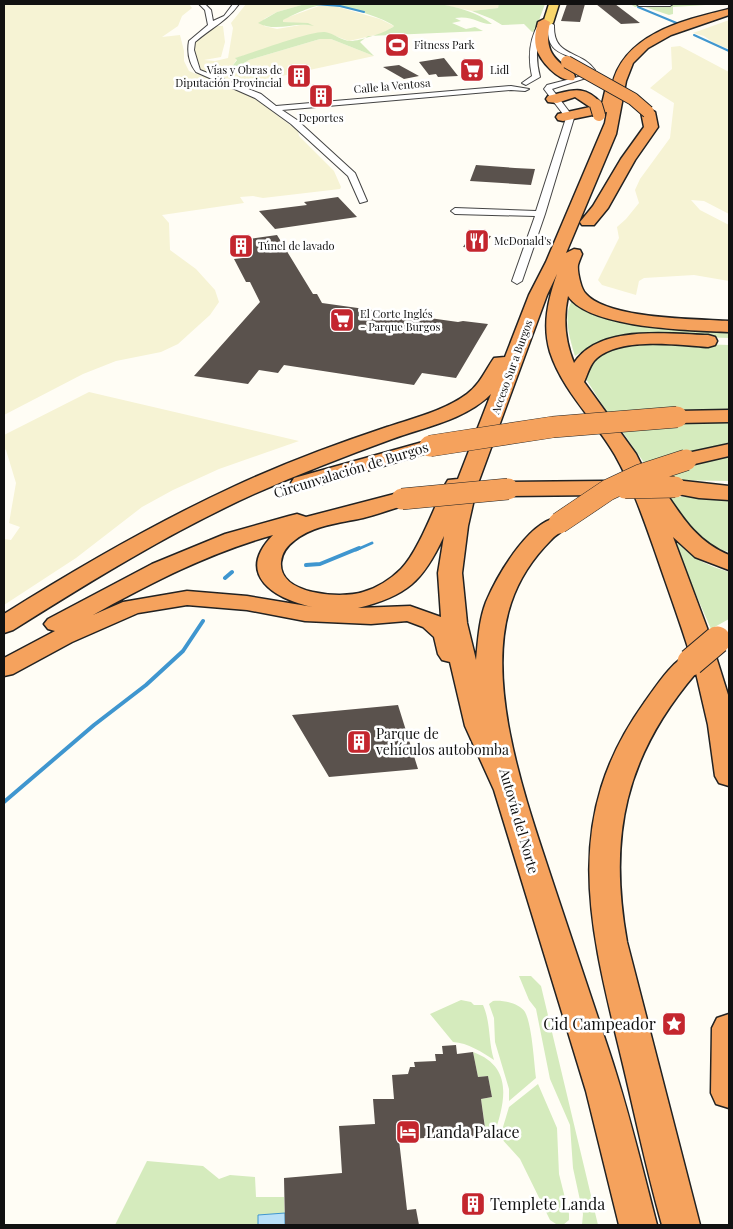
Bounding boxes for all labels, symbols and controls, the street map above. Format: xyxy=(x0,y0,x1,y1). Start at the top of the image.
sports icon: Fitness Park xyxy=(384,32,410,58)
place label: Fitness Park xyxy=(414,37,475,52)
supermarket icon: Lidl xyxy=(459,57,485,83)
place label: Vías y Obras de Diputación Provincial xyxy=(175,62,282,90)
place label: Lidl xyxy=(490,62,509,77)
building icon: Vías y Obras de Diputación Provincial xyxy=(286,63,312,89)
street label: Calle la Ventosa xyxy=(353,75,431,96)
building icon: Deportes xyxy=(308,83,334,109)
place label: Deportes xyxy=(298,110,344,125)
restaurant icon: McDonald's xyxy=(464,228,490,254)
building icon: Túnel de lavado xyxy=(228,233,254,259)
place label: McDonald's xyxy=(494,233,551,248)
place label: Túnel de lavado xyxy=(258,238,335,253)
place label: El Corte Inglés - Parque Burgos xyxy=(360,306,440,334)
supermarket icon: El Corte Inglés - Parque Burgos xyxy=(329,307,355,333)
street label: Acceso Sur a Burgos xyxy=(487,317,536,417)
street label: Circunvalación de Burgos xyxy=(271,437,431,502)
place label: Parque de vehículos autobomba xyxy=(375,724,509,759)
building icon: Parque de vehículos autobomba xyxy=(346,729,372,755)
street label: Autovía del Norte xyxy=(495,765,544,876)
place icon: Cid Campeador xyxy=(661,1011,687,1037)
place label: Cid Campeador xyxy=(543,1013,656,1034)
hotel icon: Landa Palace xyxy=(395,1119,421,1145)
place label: Landa Palace xyxy=(426,1121,520,1142)
building icon: Templete Landa xyxy=(460,1191,486,1217)
place label: Templete Landa xyxy=(490,1193,605,1214)

